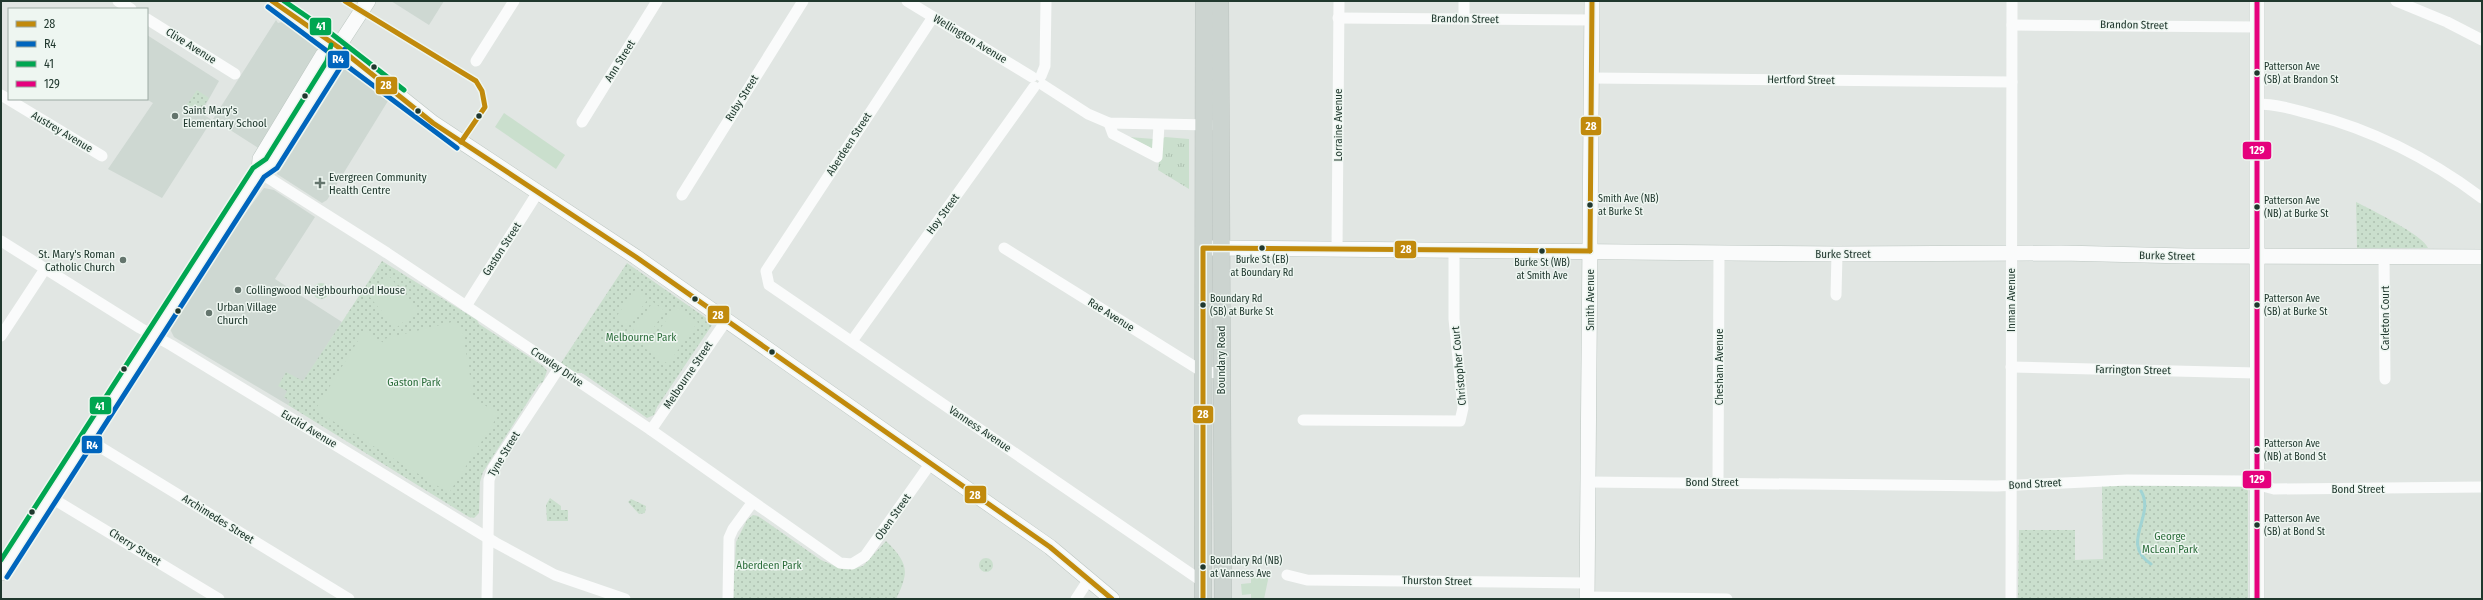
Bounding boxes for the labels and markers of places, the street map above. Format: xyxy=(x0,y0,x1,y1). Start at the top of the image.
place label: Patterson Ave (SB) at Brandon St xyxy=(2264,61,2339,86)
unlabelled marker xyxy=(369,62,379,72)
marker: Patterson Ave (SB) at Brandon St xyxy=(2252,68,2262,78)
unlabelled marker xyxy=(300,91,310,101)
place label: Saint Mary's Elementary School xyxy=(183,104,267,130)
unlabelled marker xyxy=(413,106,423,116)
marker: Saint Mary's Elementary School xyxy=(170,111,180,121)
unlabelled marker xyxy=(474,111,484,121)
place label: Evergreen Community Health Centre xyxy=(329,171,427,197)
marker: Evergreen Community Health Centre xyxy=(314,177,326,189)
place label: Smith Ave (NB) at Burke St xyxy=(1598,192,1659,218)
place label: Patterson Ave (NB) at Burke St xyxy=(2264,195,2329,220)
marker: Smith Ave (NB) at Burke St xyxy=(1585,200,1595,210)
marker: Patterson Ave (NB) at Burke St xyxy=(2252,202,2262,212)
marker: Burke St (EB) at Boundary Rd xyxy=(1257,243,1267,253)
marker: Burke St (WB) at Smith Ave xyxy=(1537,246,1547,256)
place label: St. Mary's Roman Catholic Church xyxy=(38,248,115,274)
place label: Burke St (EB) at Boundary Rd xyxy=(1231,253,1293,279)
marker: St. Mary's Roman Catholic Church xyxy=(118,255,128,265)
place label: Burke St (WB) at Smith Ave xyxy=(1514,256,1570,282)
place label: Collingwood Neighbourhood House xyxy=(246,284,405,297)
marker: Collingwood Neighbourhood House xyxy=(233,285,243,295)
place label: Boundary Rd (SB) at Burke St xyxy=(1210,293,1274,318)
place label: Patterson Ave (SB) at Burke St xyxy=(2264,293,2328,318)
unlabelled marker xyxy=(690,294,700,304)
marker: Boundary Rd (SB) at Burke St xyxy=(1198,300,1208,310)
marker: Patterson Ave (SB) at Burke St xyxy=(2252,300,2262,310)
place label: Urban Village Church xyxy=(217,301,277,327)
unlabelled marker xyxy=(173,306,183,316)
marker: Urban Village Church xyxy=(204,308,214,318)
unlabelled marker xyxy=(767,347,777,357)
unlabelled marker xyxy=(119,364,129,374)
place label: Patterson Ave (NB) at Bond St xyxy=(2264,438,2327,463)
marker: Patterson Ave (NB) at Bond St xyxy=(2252,445,2262,455)
unlabelled marker xyxy=(27,507,37,517)
place label: Patterson Ave (SB) at Bond St xyxy=(2264,513,2326,538)
marker: Patterson Ave (SB) at Bond St xyxy=(2252,520,2262,530)
place label: Boundary Rd (NB) at Vanness Ave xyxy=(1210,554,1282,580)
marker: Boundary Rd (NB) at Vanness Ave xyxy=(1198,562,1208,572)

